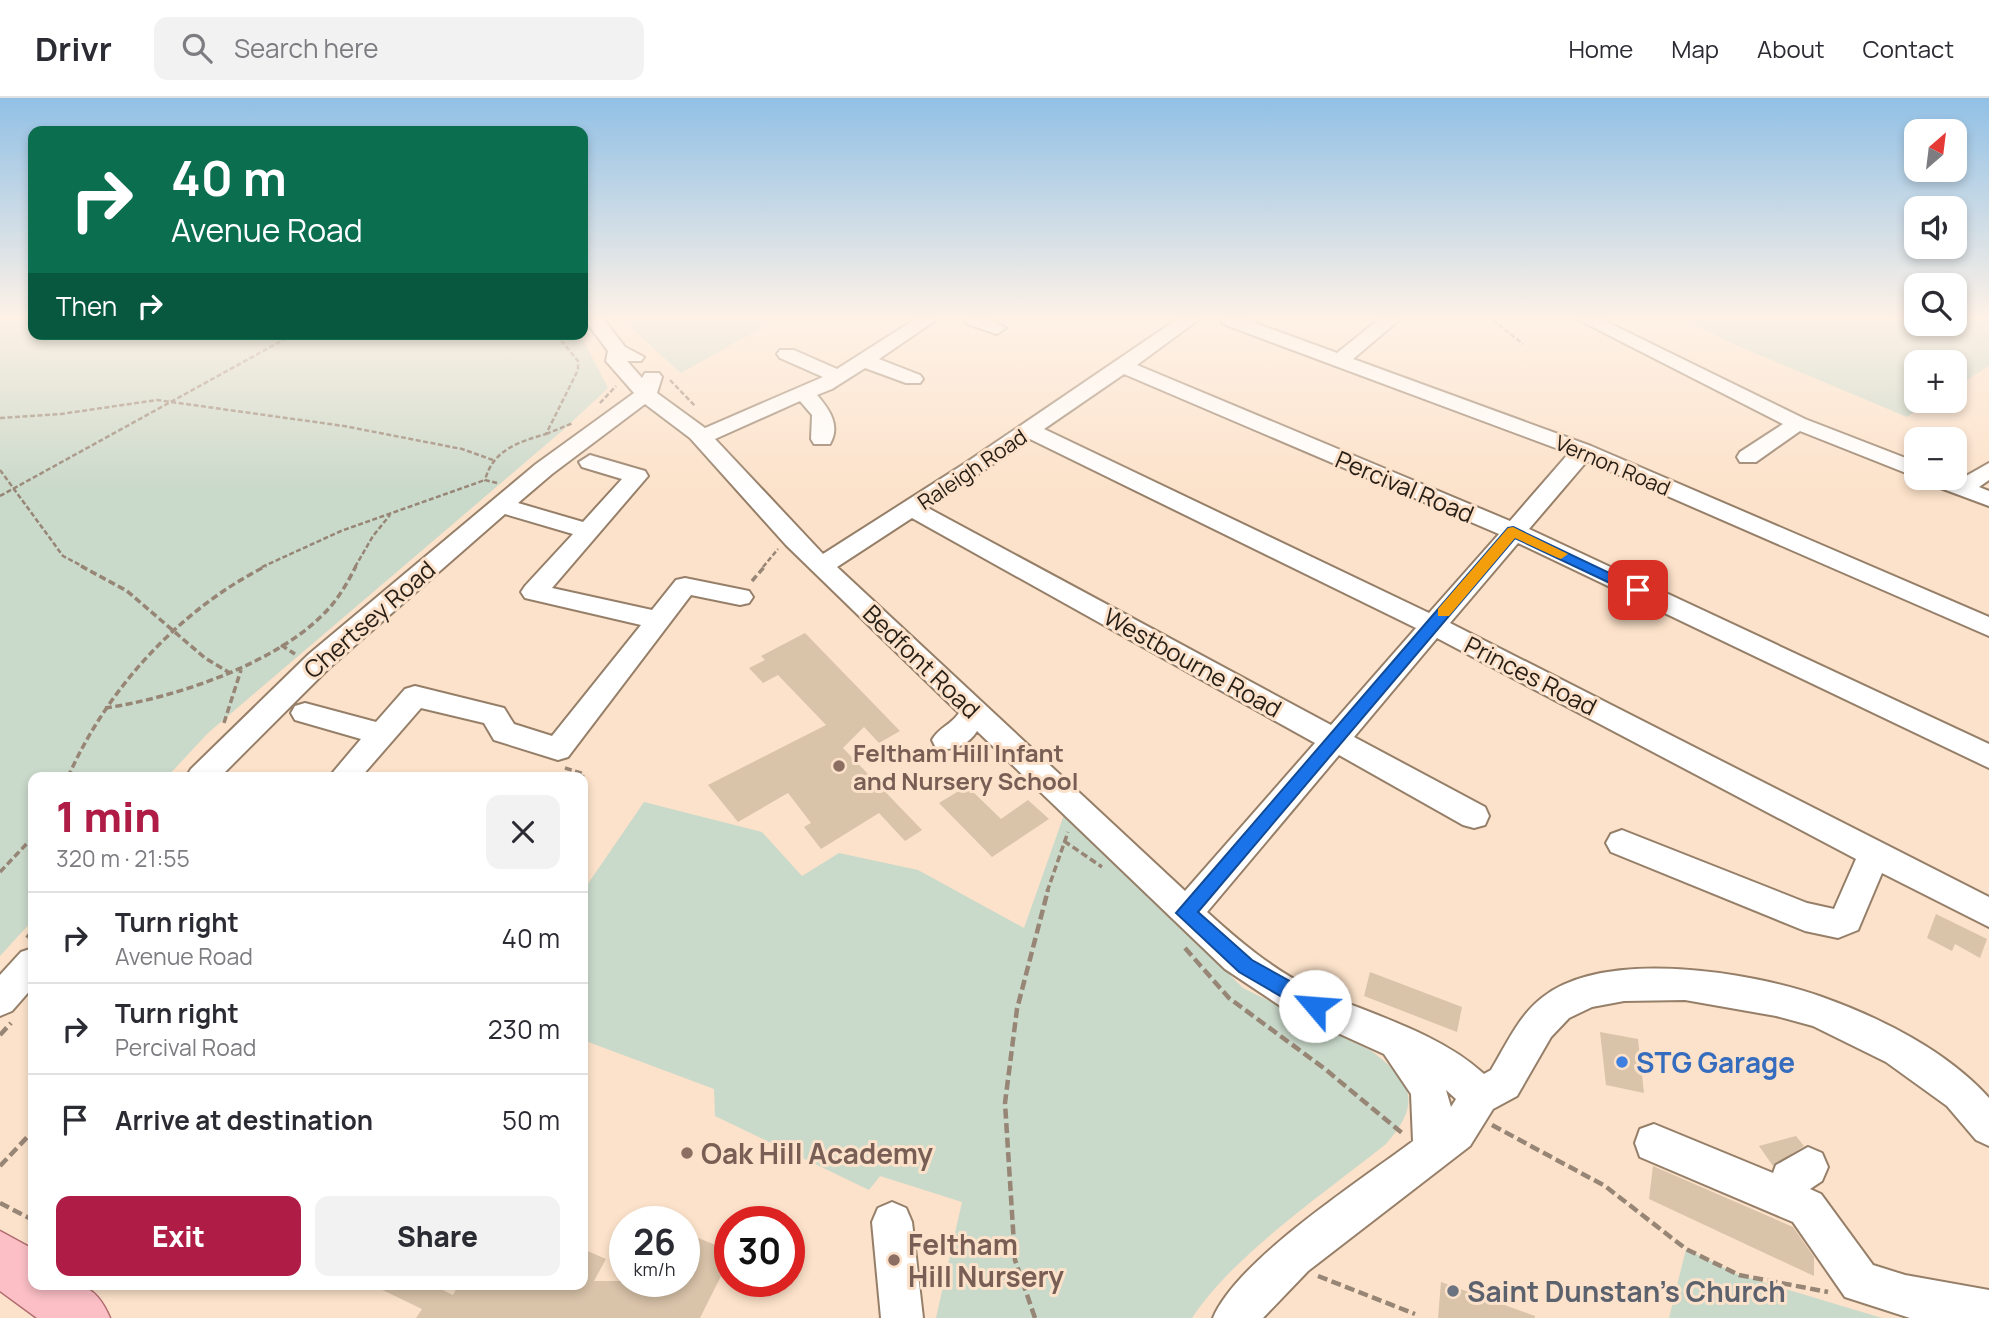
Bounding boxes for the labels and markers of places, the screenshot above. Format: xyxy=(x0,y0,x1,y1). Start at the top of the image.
pin xyxy=(1608,560,1668,620)
place label: Feltham Hill Infant and Nursery School xyxy=(853,736,1078,797)
marker: Feltham Hill Infant and Nursery School xyxy=(831,758,847,774)
place label: STG Garage xyxy=(1636,1043,1795,1081)
marker: STG Garage xyxy=(1614,1054,1630,1070)
place label: Oak Hill Academy xyxy=(701,1134,933,1172)
marker: Oak Hill Academy xyxy=(679,1145,695,1161)
place label: Feltham Hill Nursery xyxy=(908,1225,1064,1295)
marker: Feltham Hill Nursery xyxy=(886,1252,902,1268)
place label: Saint Dunstan's Church xyxy=(1467,1272,1786,1310)
marker: Saint Dunstan's Church xyxy=(1445,1283,1461,1299)

